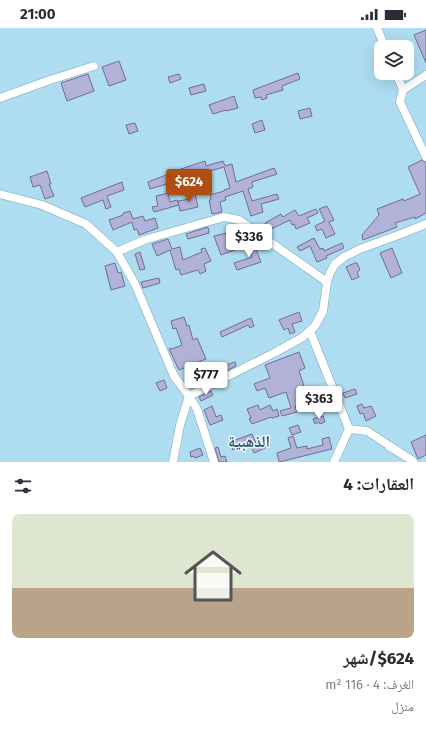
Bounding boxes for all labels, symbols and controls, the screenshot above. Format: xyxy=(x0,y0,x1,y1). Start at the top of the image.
text: 21:00 xyxy=(20,5,56,23)
map controls xyxy=(374,40,414,80)
button: layers xyxy=(374,40,414,80)
pin: $624 xyxy=(165,169,213,203)
text: $624 xyxy=(175,174,203,189)
pin: $336 xyxy=(225,224,273,258)
text: $336 xyxy=(235,229,263,244)
pin: $777 xyxy=(182,362,230,396)
text: $777 xyxy=(193,367,219,382)
pin: $363 xyxy=(295,386,343,420)
text: $363 xyxy=(305,391,333,406)
district label: الذهبية xyxy=(228,432,270,451)
text: العقارات: 4 xyxy=(343,474,414,495)
icon: filters xyxy=(12,475,34,497)
icon: home xyxy=(177,540,249,612)
text: $624/شهر xyxy=(343,648,414,669)
text: الغرف: 4 · 116 m² xyxy=(325,677,414,692)
text: منزل xyxy=(391,699,414,714)

